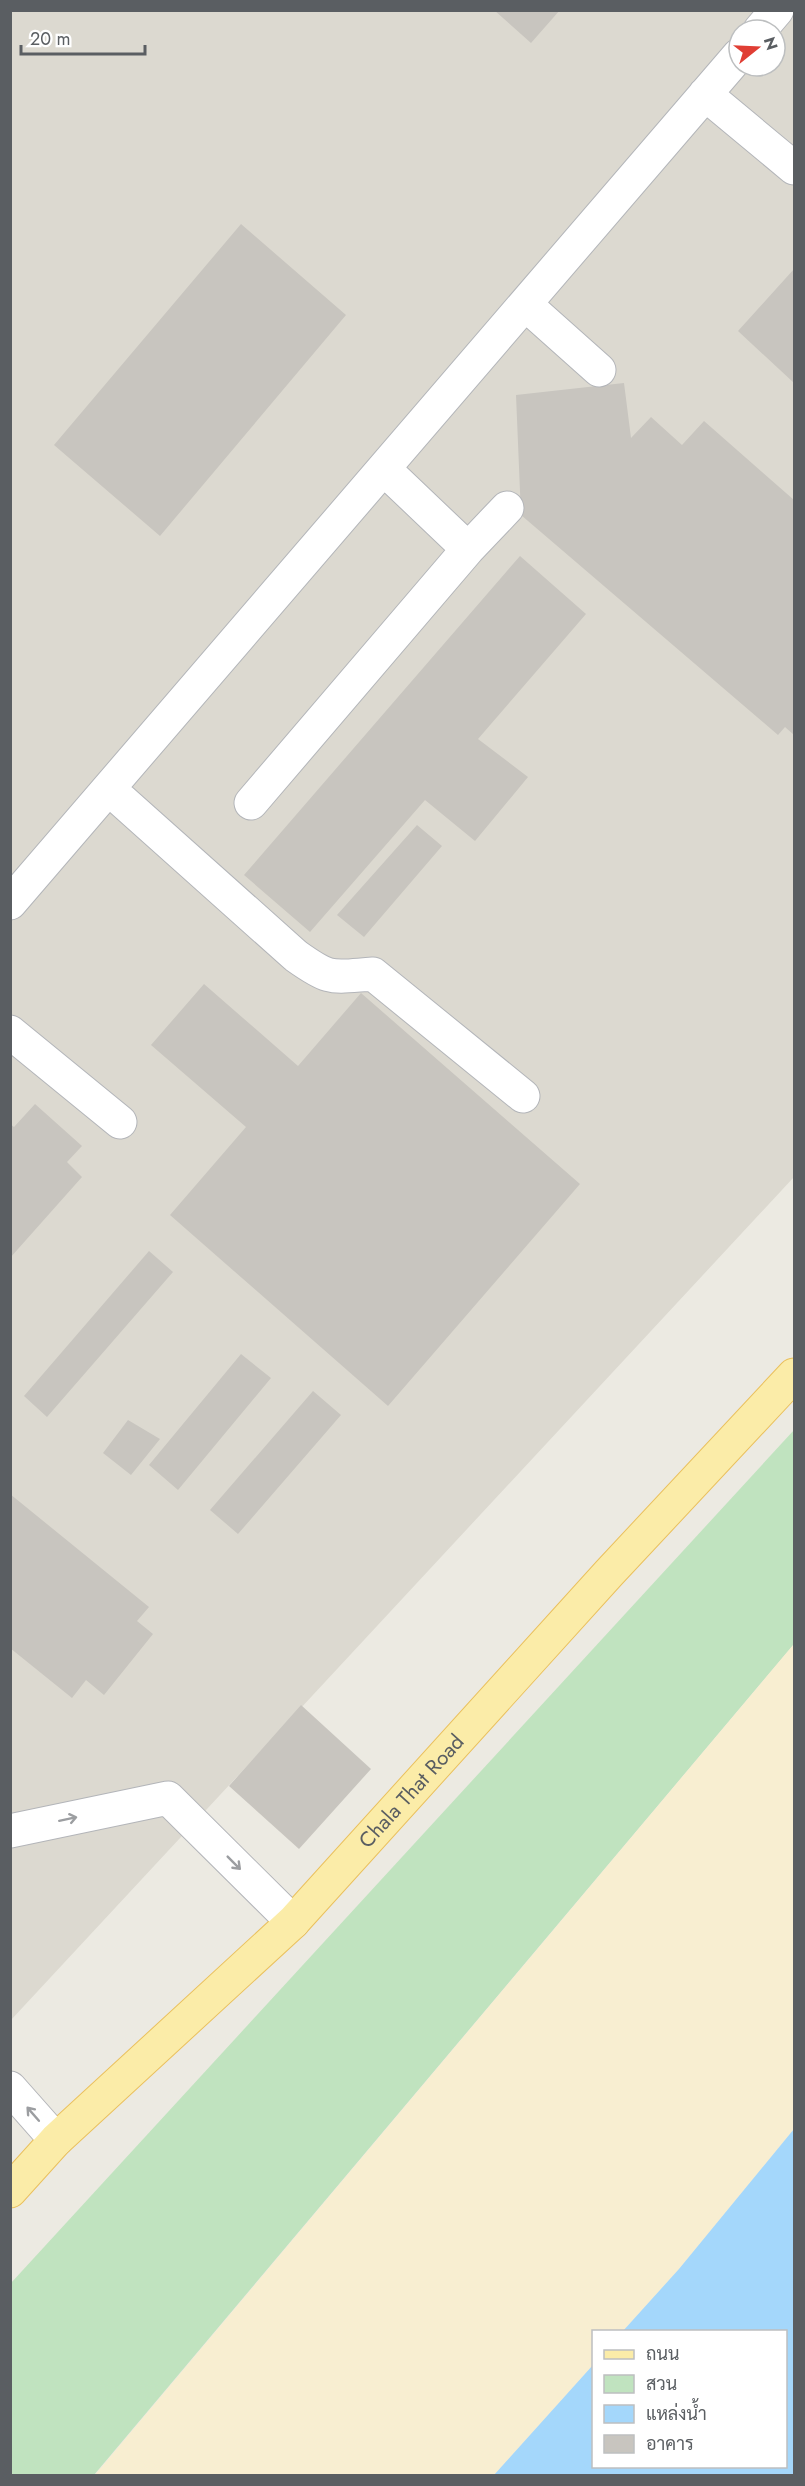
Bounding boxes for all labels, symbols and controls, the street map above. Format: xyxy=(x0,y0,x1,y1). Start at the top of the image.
scale bar xyxy=(21,18,146,56)
north arrow xyxy=(727,18,787,78)
text: 20 m xyxy=(30,26,70,52)
text: N xyxy=(758,34,784,53)
street label: Chala That Road xyxy=(352,1728,471,1855)
one-way arrow xyxy=(58,1813,77,1824)
one-way arrow xyxy=(227,1856,242,1871)
one-way arrow xyxy=(26,2107,40,2122)
legend xyxy=(592,2330,787,2468)
text: ถนน xyxy=(646,2341,679,2367)
text: สวน xyxy=(646,2371,677,2397)
text: แหล่งน้ำ xyxy=(646,2398,707,2427)
text: อาคาร xyxy=(646,2431,694,2457)

